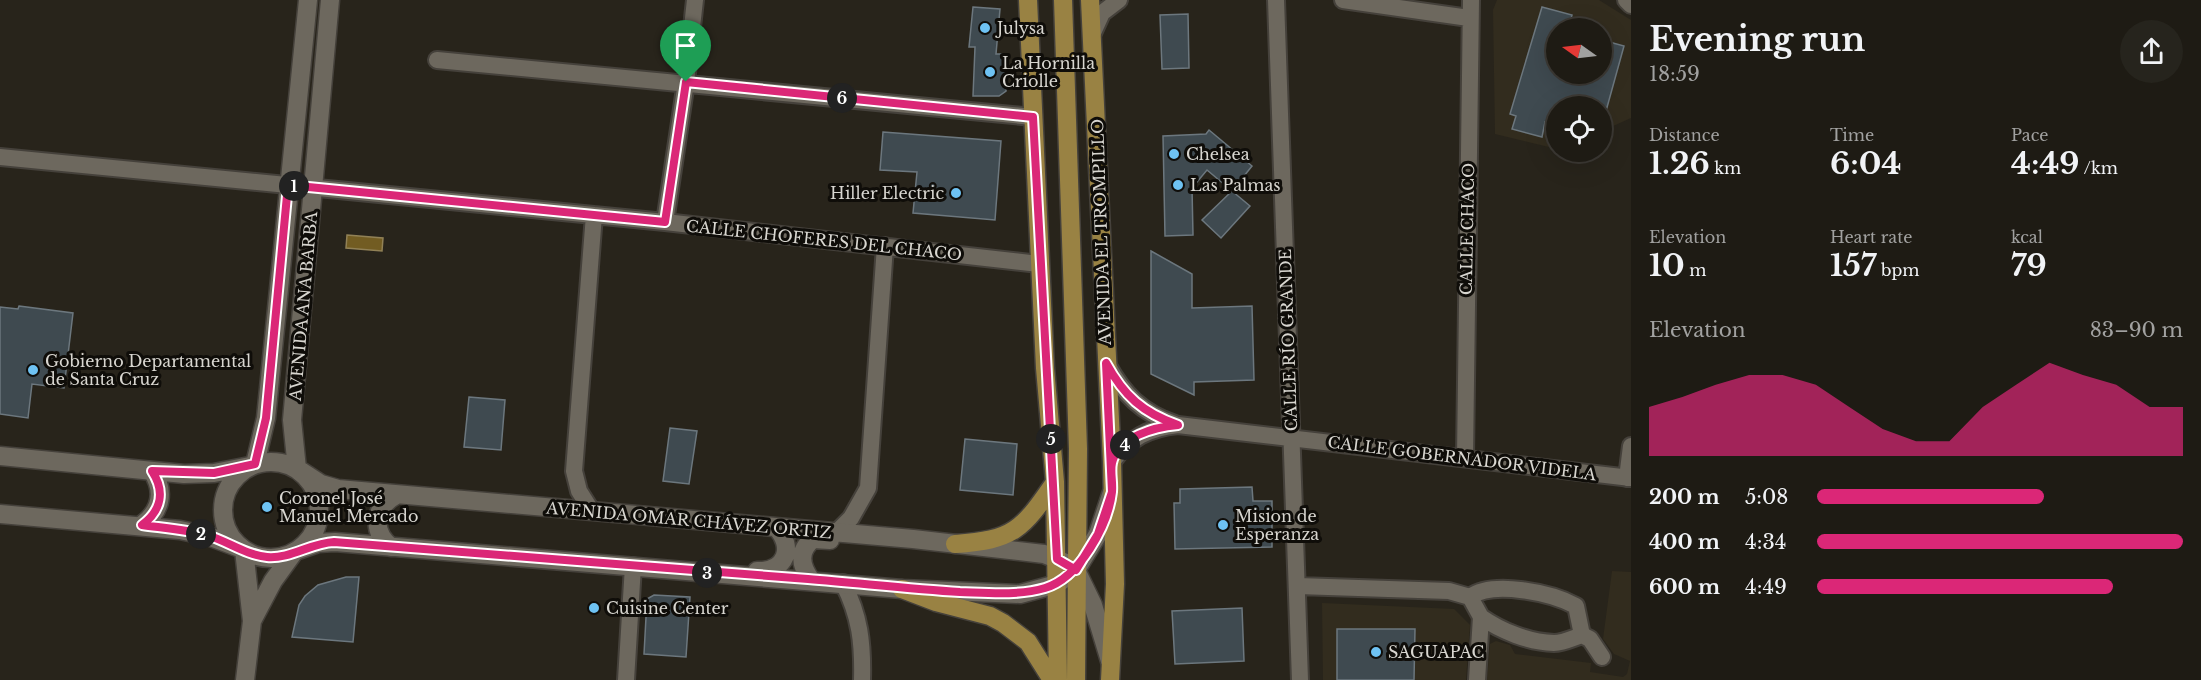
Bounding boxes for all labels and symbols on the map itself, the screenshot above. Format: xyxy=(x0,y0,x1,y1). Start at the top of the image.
place label: Julysa xyxy=(995,18,1045,38)
north arrow xyxy=(1546,18,1612,84)
pin xyxy=(660,20,711,82)
marker: Julysa xyxy=(978,21,992,35)
place label: La Hornilla Criolle xyxy=(1002,53,1095,91)
marker: La Hornilla Criolle xyxy=(983,65,997,79)
pin: 6 xyxy=(827,83,857,113)
street label: AVENIDA EL TROMPILLO xyxy=(1087,118,1115,347)
place label: Chelsea xyxy=(1186,144,1250,164)
marker: Chelsea xyxy=(1167,147,1181,161)
street label: CALLE CHACO xyxy=(1456,163,1478,295)
pin: 1 xyxy=(279,171,309,201)
place label: Las Palmas xyxy=(1190,175,1281,195)
marker: Las Palmas xyxy=(1171,178,1185,192)
place label: Hiller Electric xyxy=(830,183,944,203)
marker: Hiller Electric xyxy=(949,186,963,200)
street label: AVENIDA ANA BARBA xyxy=(285,210,321,403)
street label: CALLE CHOFERES DEL CHACO xyxy=(685,216,963,264)
street label: CALLE RÍO GRANDE xyxy=(1275,249,1301,431)
place label: Gobierno Departamental de Santa Cruz xyxy=(45,351,251,389)
marker: Gobierno Departamental de Santa Cruz xyxy=(26,363,40,377)
pin: 5 xyxy=(1036,424,1066,454)
pin: 4 xyxy=(1110,430,1140,460)
street label: CALLE GOBERNADOR VIDELA xyxy=(1327,432,1598,484)
place label: Coronel José Manuel Mercado xyxy=(279,488,418,526)
street label: AVENIDA OMAR CHÁVEZ ORTIZ xyxy=(544,497,833,542)
marker: Coronel José Manuel Mercado xyxy=(260,500,274,514)
place label: Mision de Esperanza xyxy=(1235,506,1319,544)
marker: Mision de Esperanza xyxy=(1216,518,1230,532)
pin: 2 xyxy=(186,519,216,549)
pin: 3 xyxy=(692,558,722,588)
place label: Cuisine Center xyxy=(606,598,729,618)
marker: Cuisine Center xyxy=(587,601,601,615)
place label: SAGUAPAC xyxy=(1388,642,1484,662)
marker: SAGUAPAC xyxy=(1369,645,1383,659)

